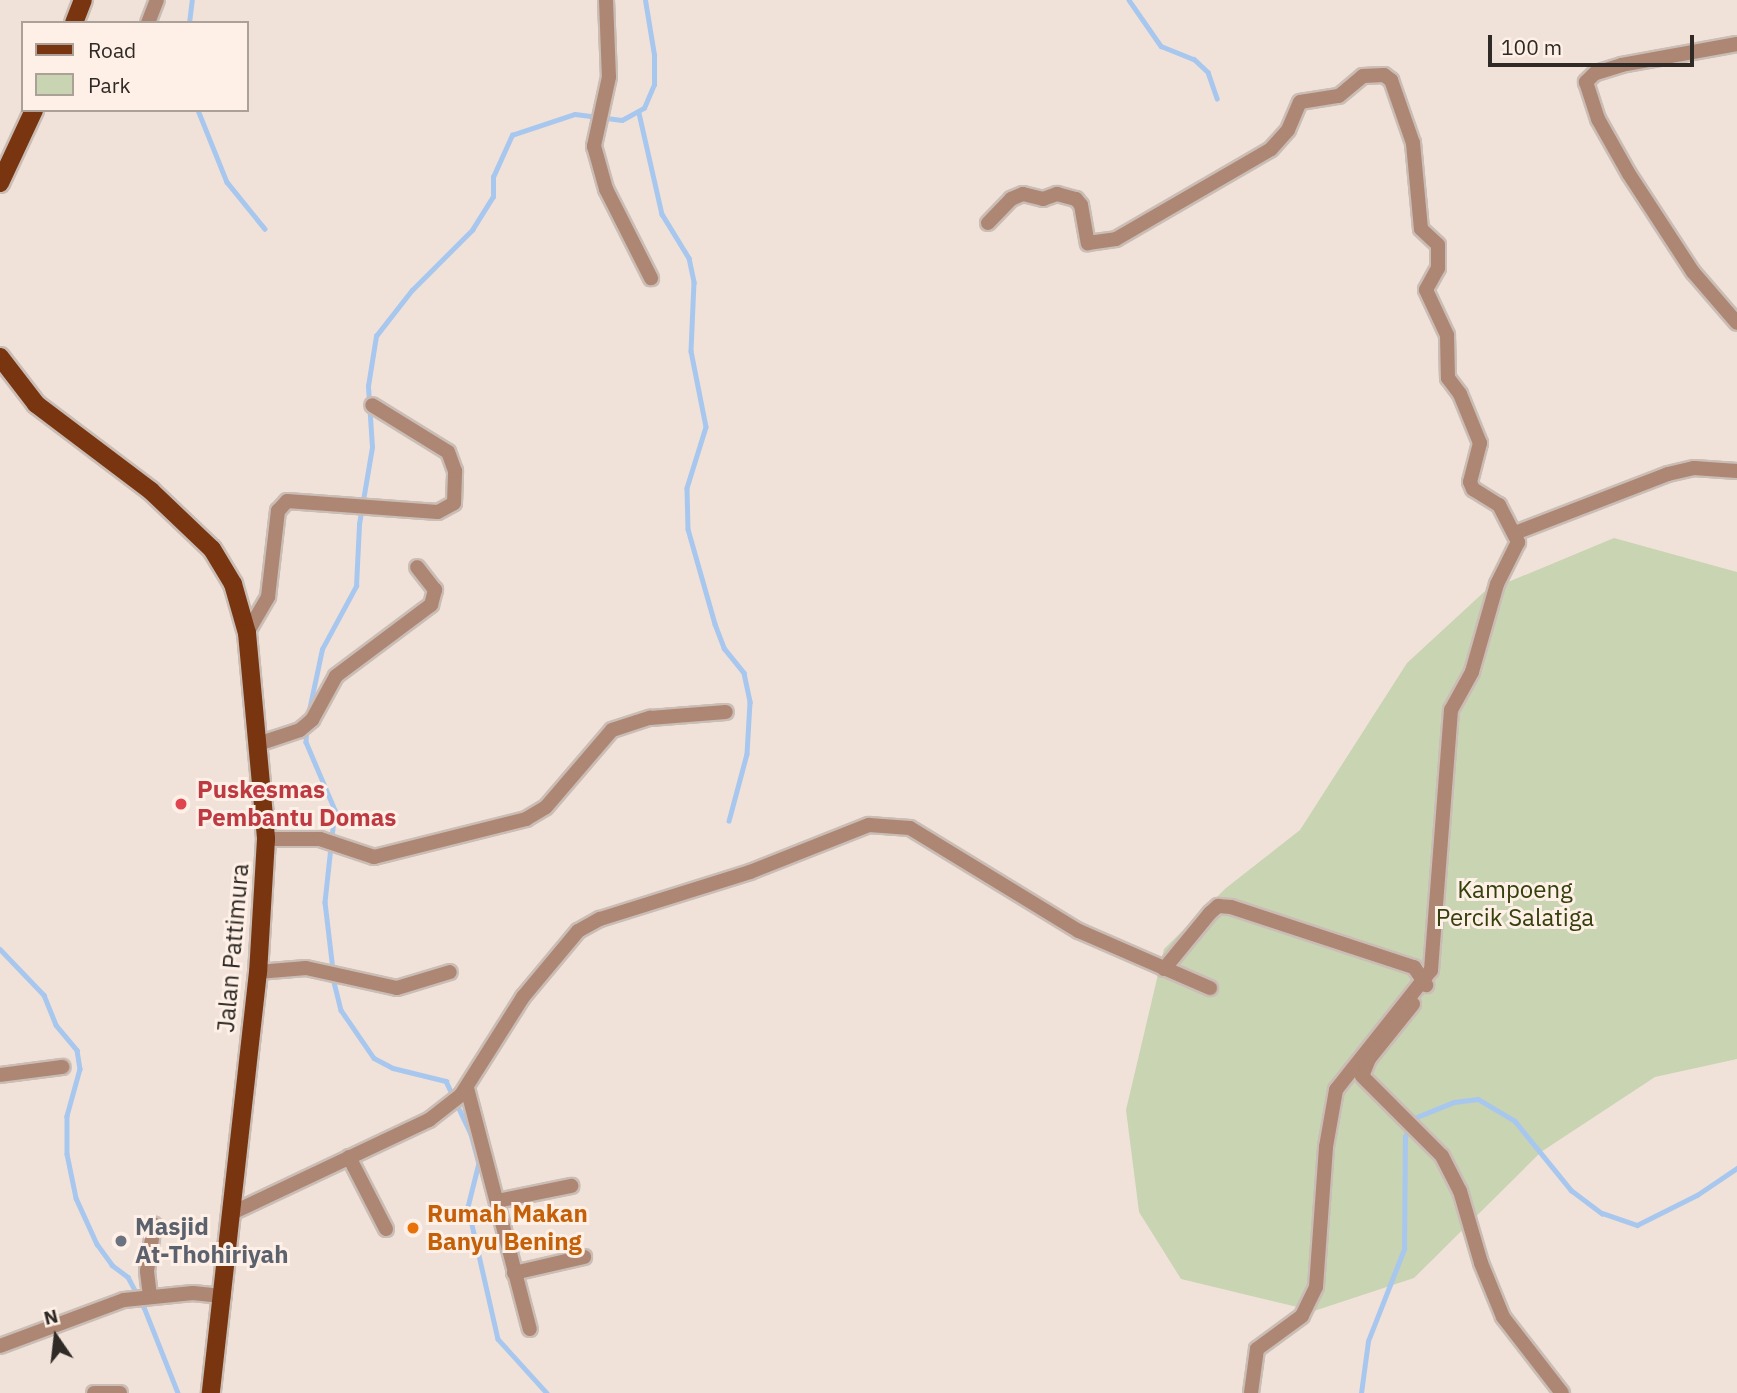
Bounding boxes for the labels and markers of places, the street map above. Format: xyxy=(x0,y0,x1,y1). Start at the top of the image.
place label: Puskesmas Pembantu Domas xyxy=(197,776,396,832)
marker: Puskesmas Pembantu Domas xyxy=(171,794,191,814)
place label: Rumah Makan Banyu Bening xyxy=(427,1200,588,1256)
place label: Masjid At-Thohiriyah xyxy=(135,1213,289,1269)
marker: Rumah Makan Banyu Bening xyxy=(405,1220,421,1236)
marker: Masjid At-Thohiriyah xyxy=(113,1233,129,1249)

